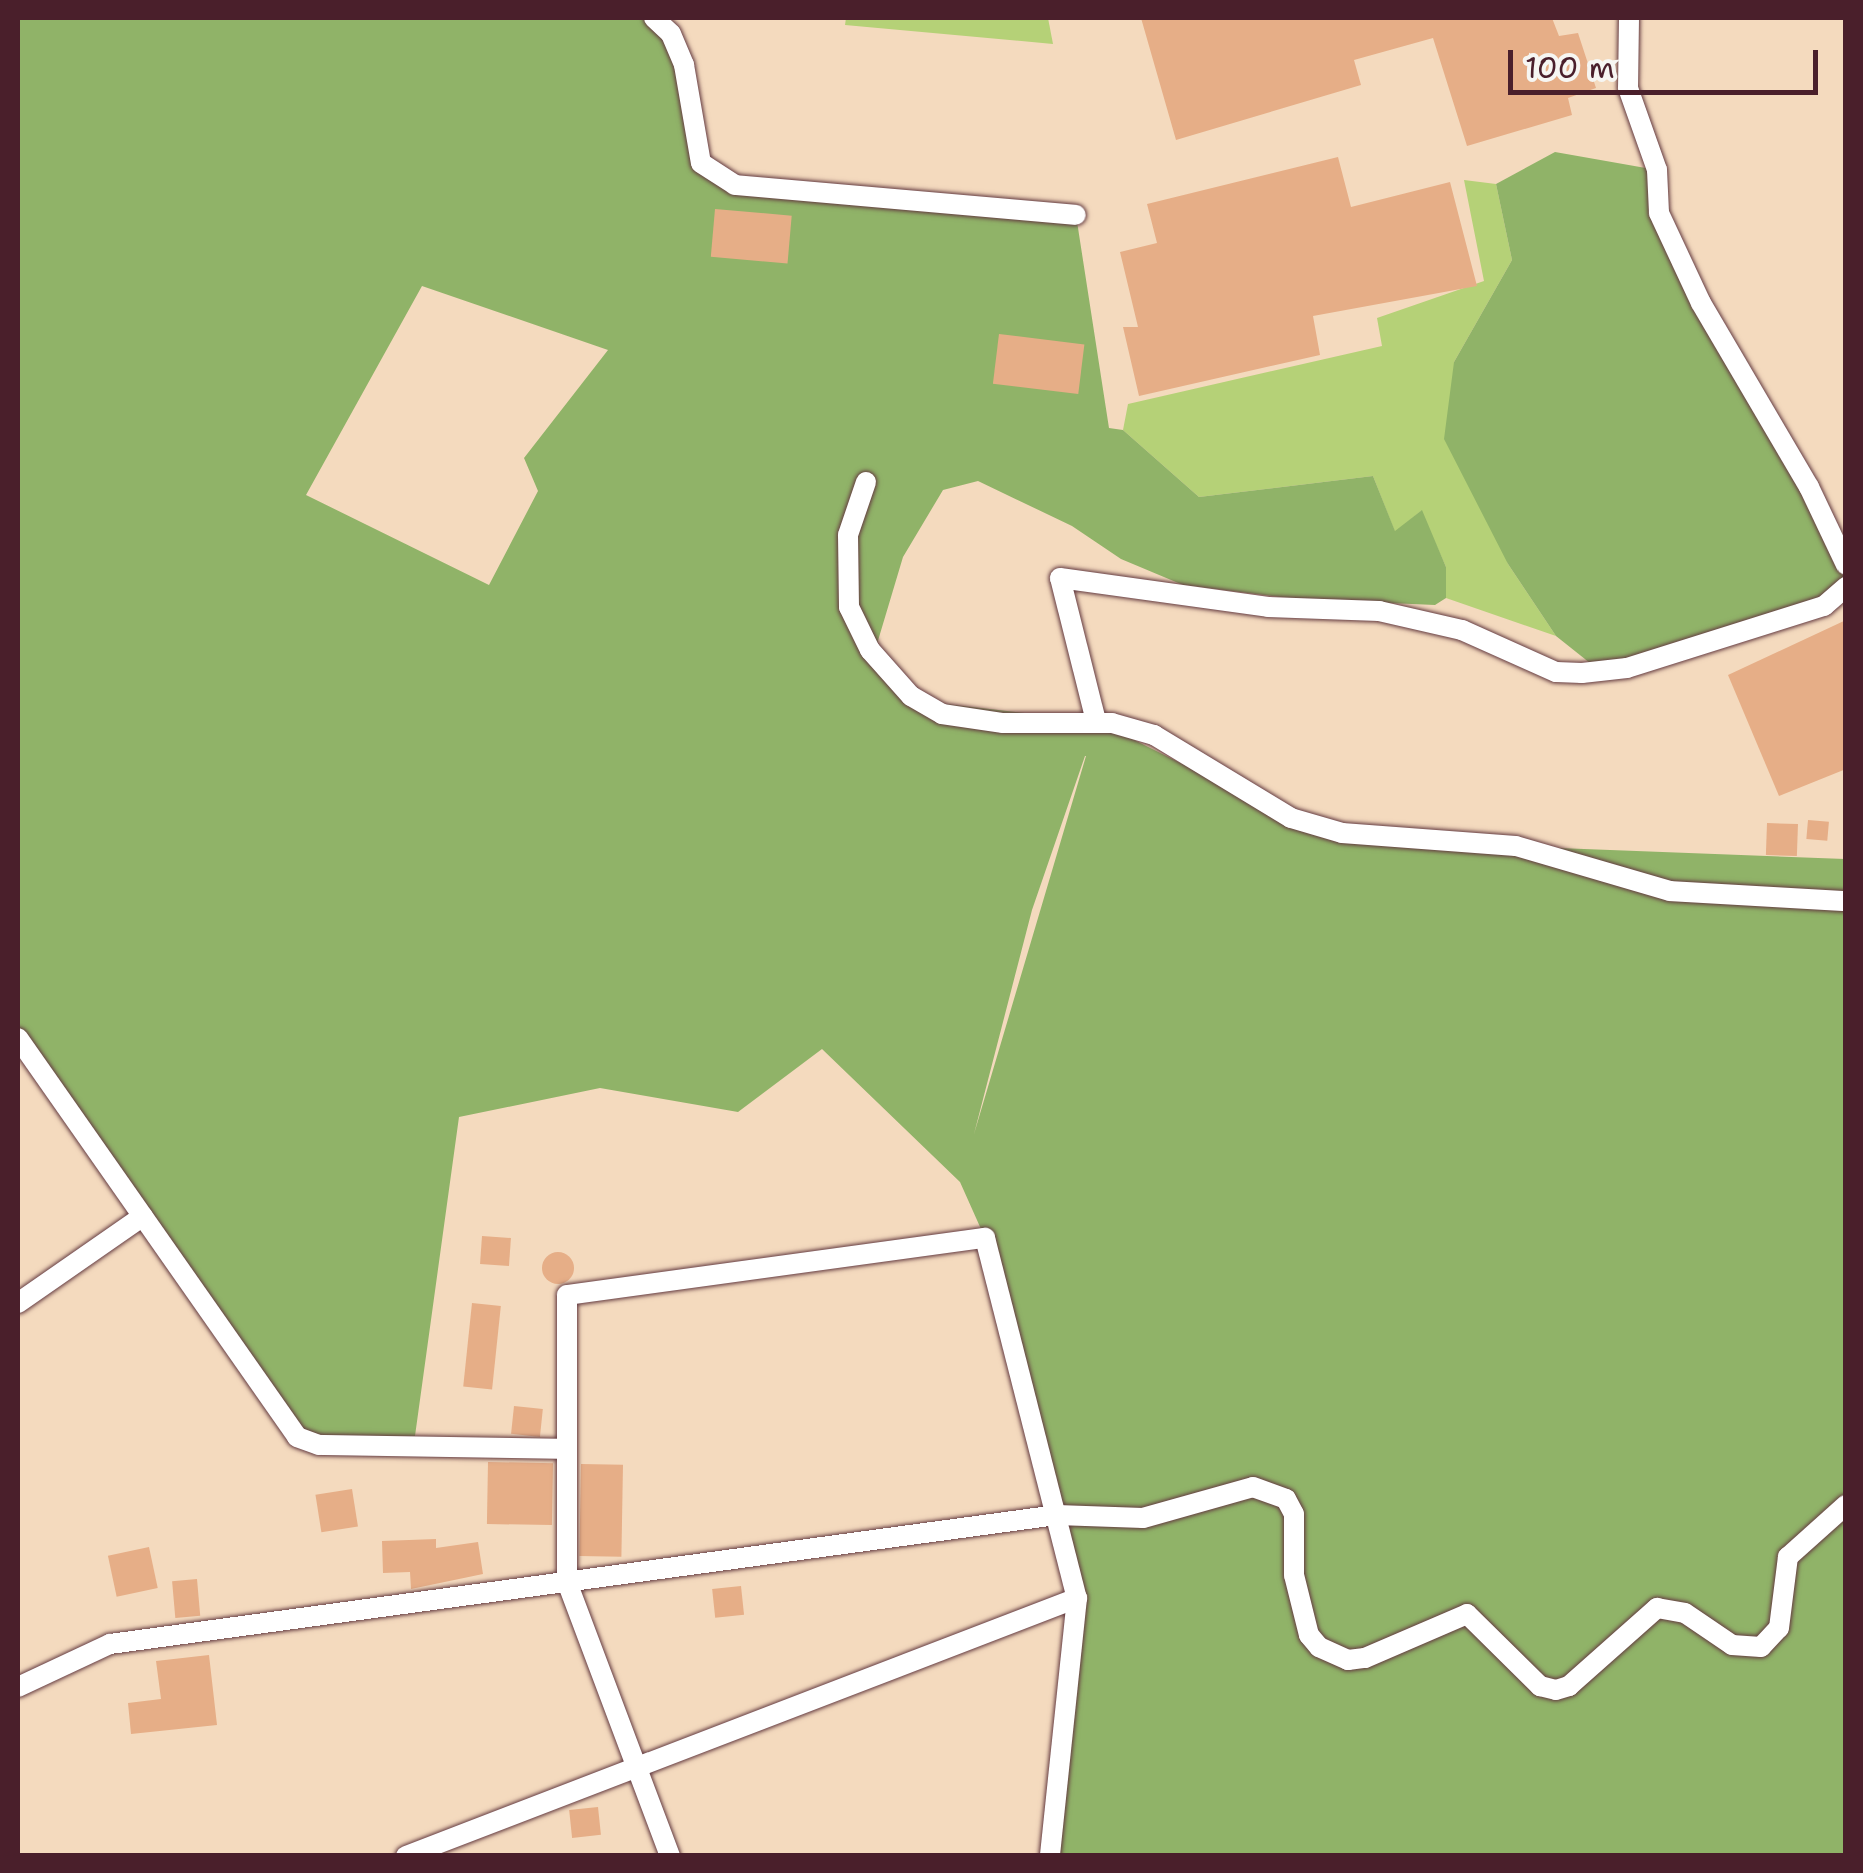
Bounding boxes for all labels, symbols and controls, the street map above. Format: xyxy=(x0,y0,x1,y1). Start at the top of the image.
scale bar xyxy=(1513,30,1823,92)
text: 100 m xyxy=(1525,47,1615,88)

